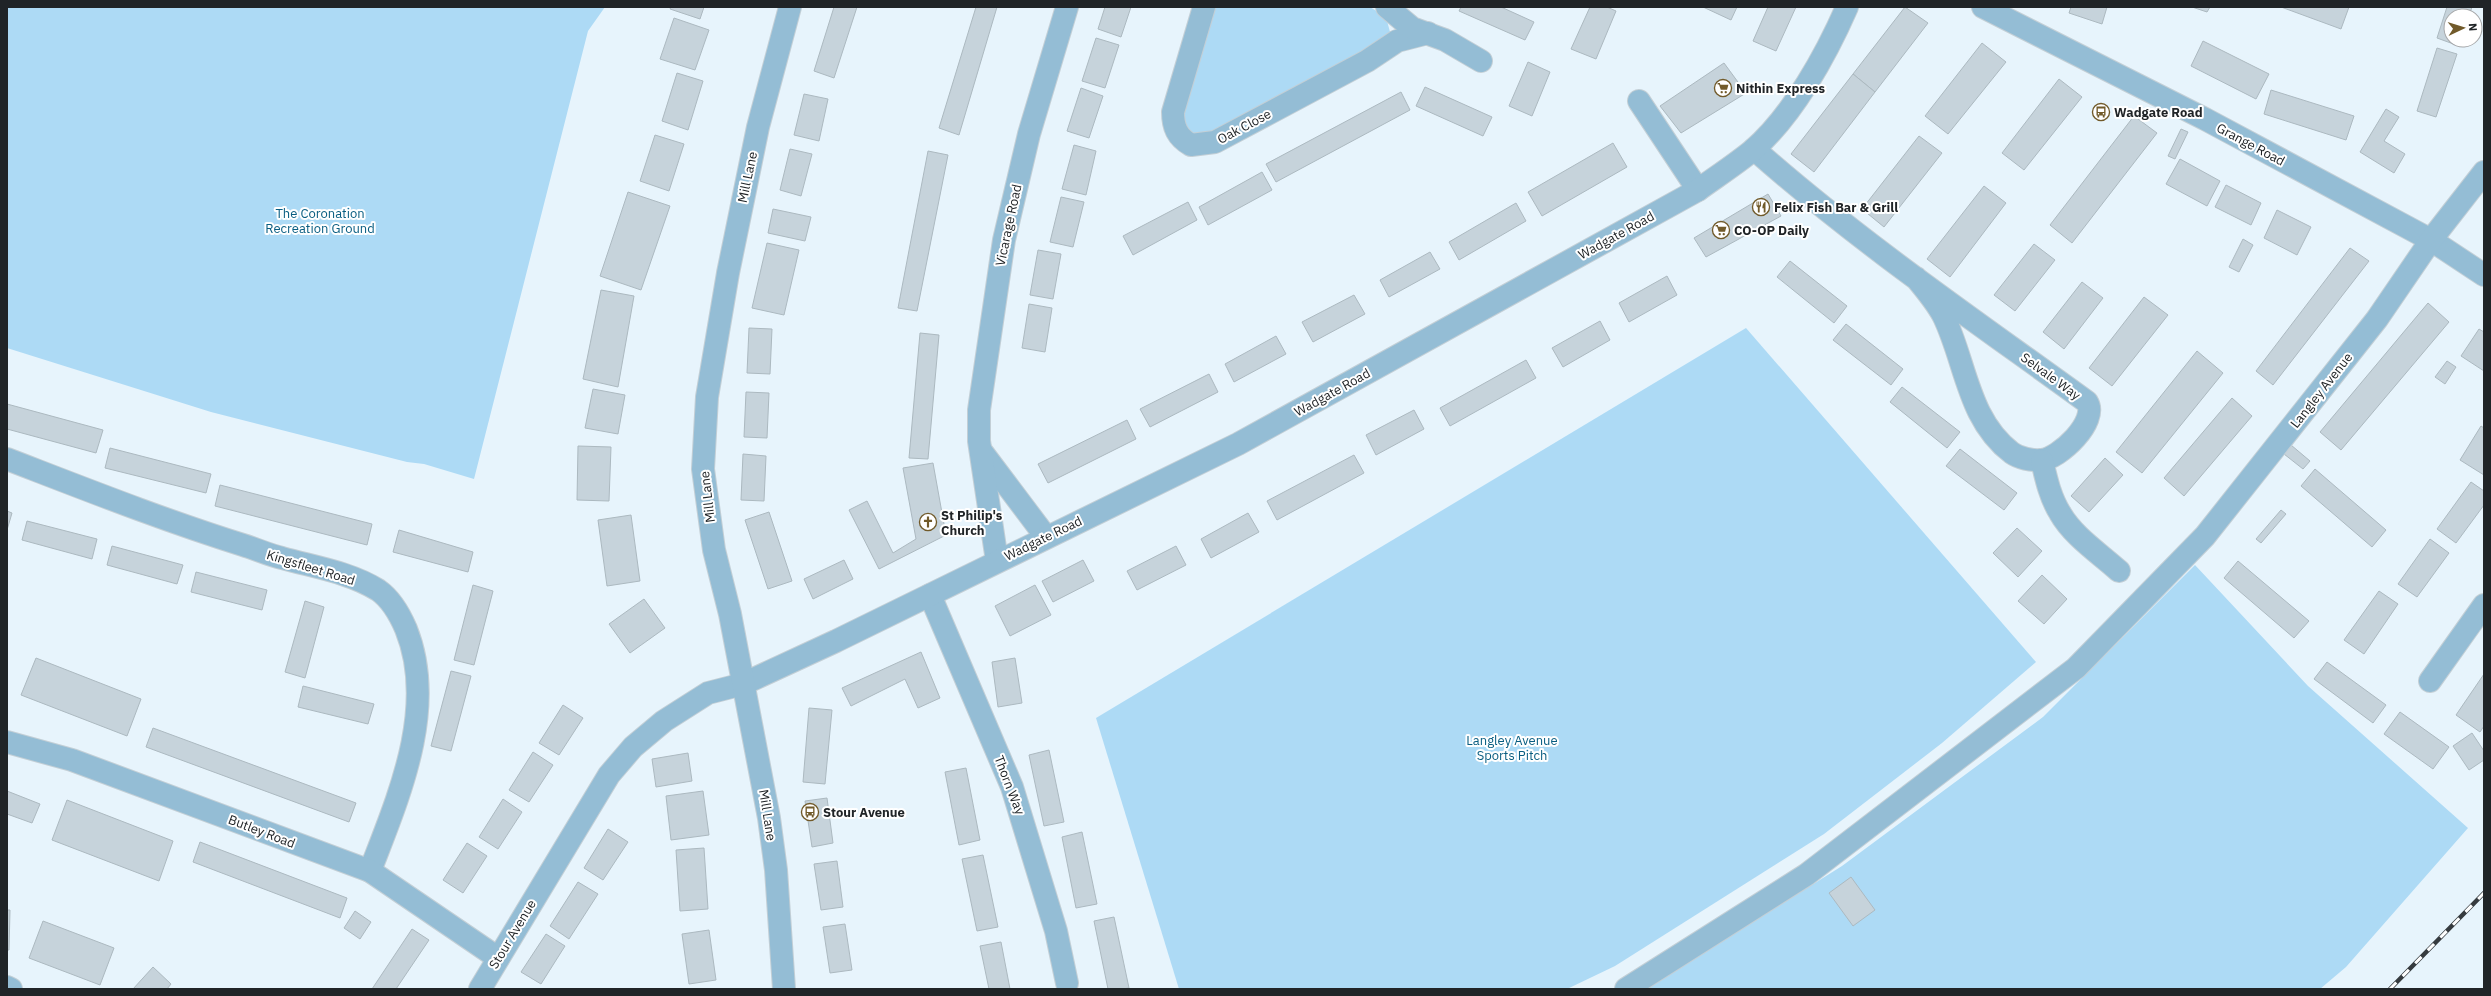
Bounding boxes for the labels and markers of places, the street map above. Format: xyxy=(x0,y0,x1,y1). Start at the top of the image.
supermarket icon: Nithin Express xyxy=(1713,78,1733,98)
place label: Nithin Express xyxy=(1736,80,1825,97)
bus stop icon: Wadgate Road xyxy=(2091,102,2111,122)
place label: Wadgate Road xyxy=(2114,104,2203,121)
restaurant icon: Felix Fish Bar & Grill xyxy=(1751,197,1771,217)
place label: Felix Fish Bar & Grill xyxy=(1774,199,1898,216)
supermarket icon: CO-OP Daily xyxy=(1711,220,1731,240)
place label: CO-OP Daily xyxy=(1734,222,1809,239)
place label: St Philip's Church xyxy=(941,507,1003,539)
church icon: St Philip's Church xyxy=(918,512,938,532)
bus stop icon: Stour Avenue xyxy=(800,802,820,822)
place label: Stour Avenue xyxy=(823,804,905,821)

